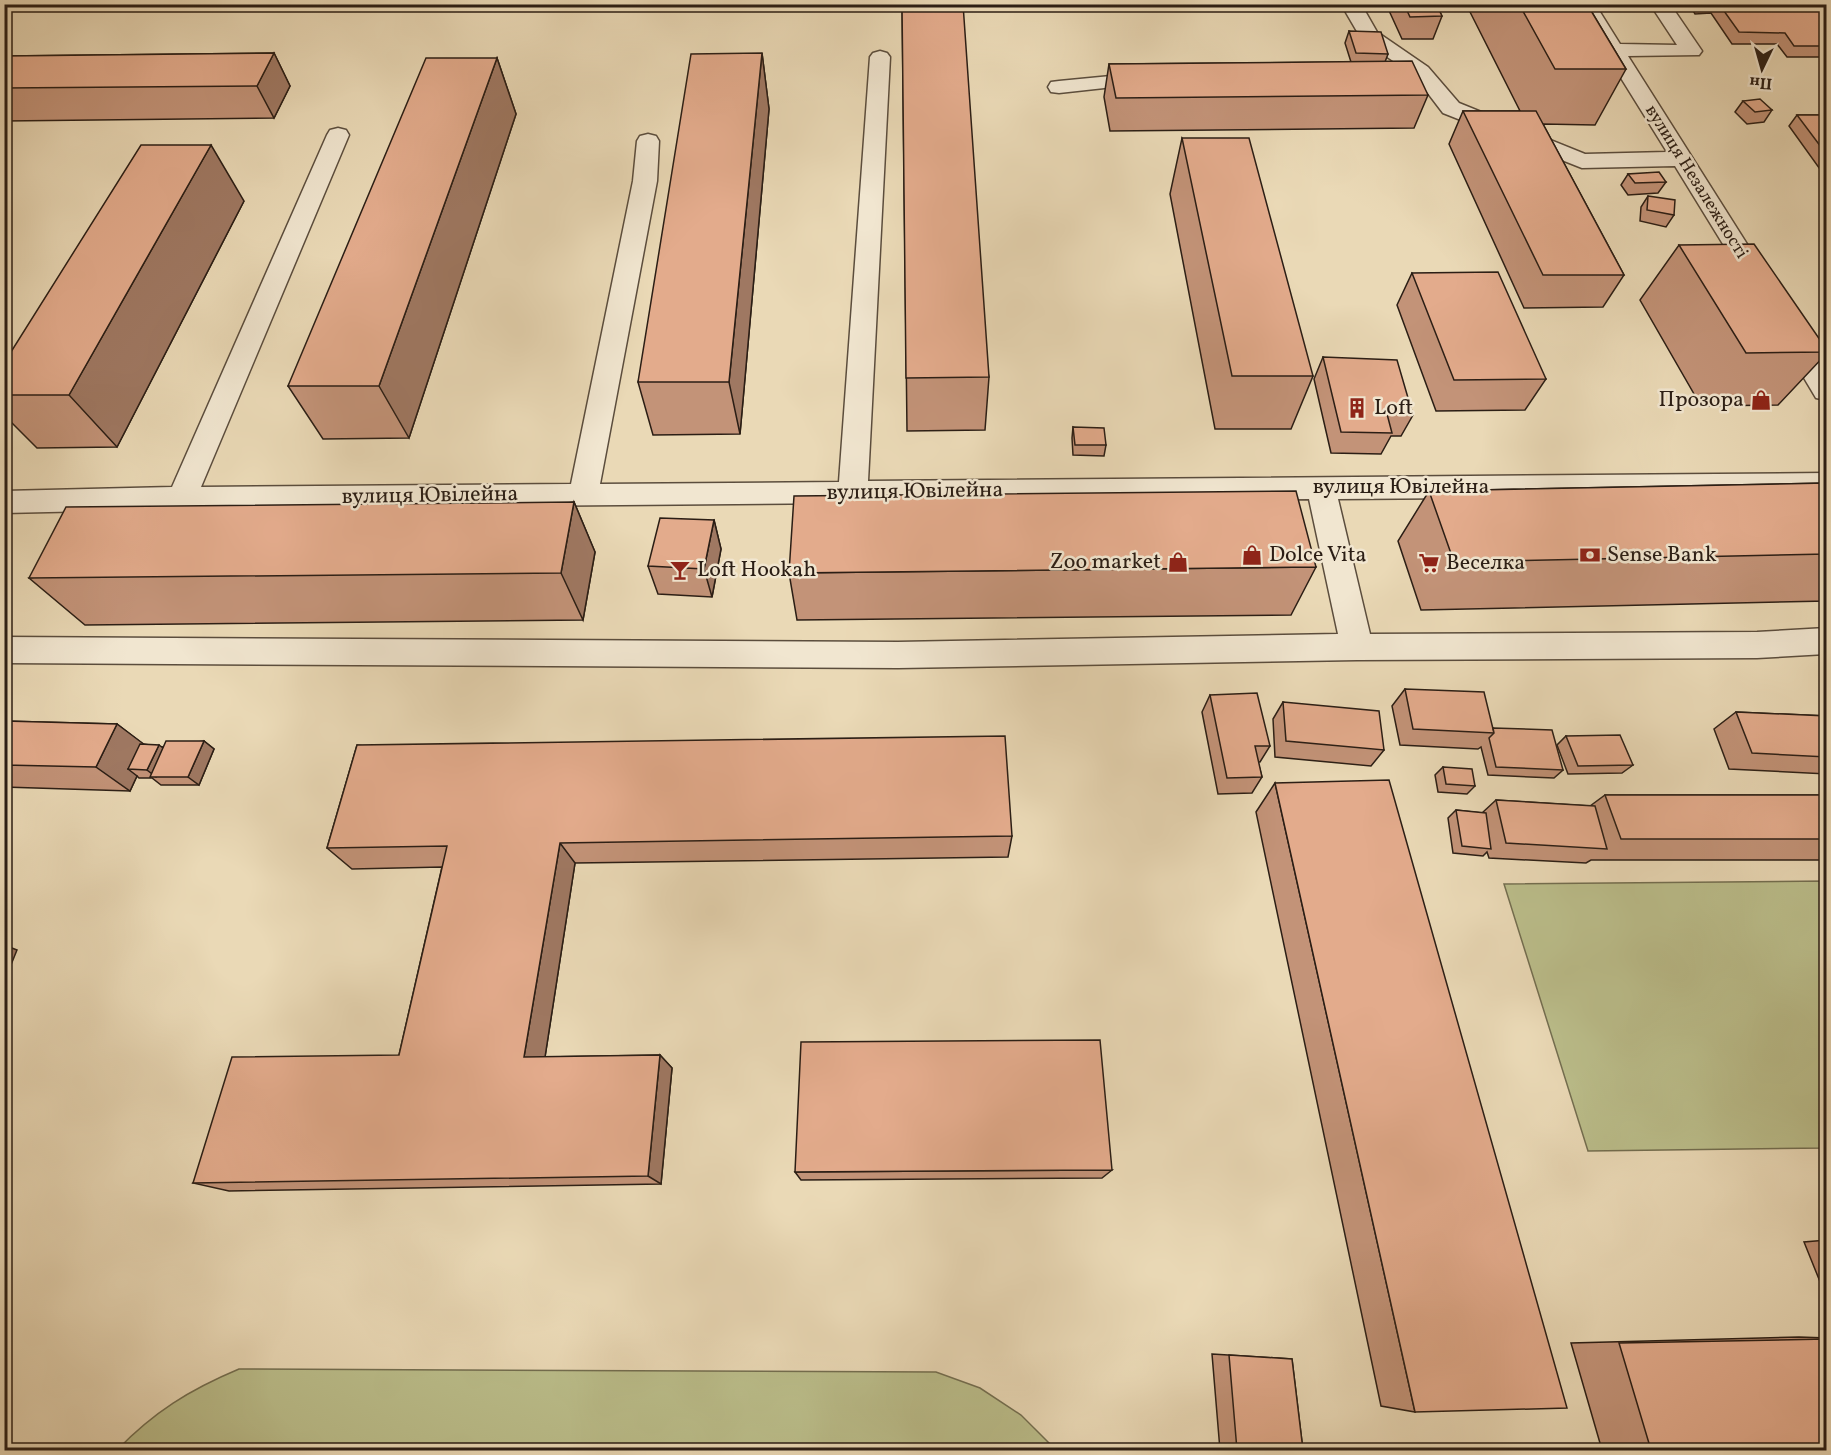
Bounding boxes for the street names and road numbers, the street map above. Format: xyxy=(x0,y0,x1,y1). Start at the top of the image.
street label: вулиця Незалежності xyxy=(1638,100,1754,264)
street label: вулиця Ювілейна xyxy=(1313,472,1489,503)
street label: вулиця Ювілейна xyxy=(826,475,1004,509)
street label: вулиця Ювілейна xyxy=(341,479,519,513)

